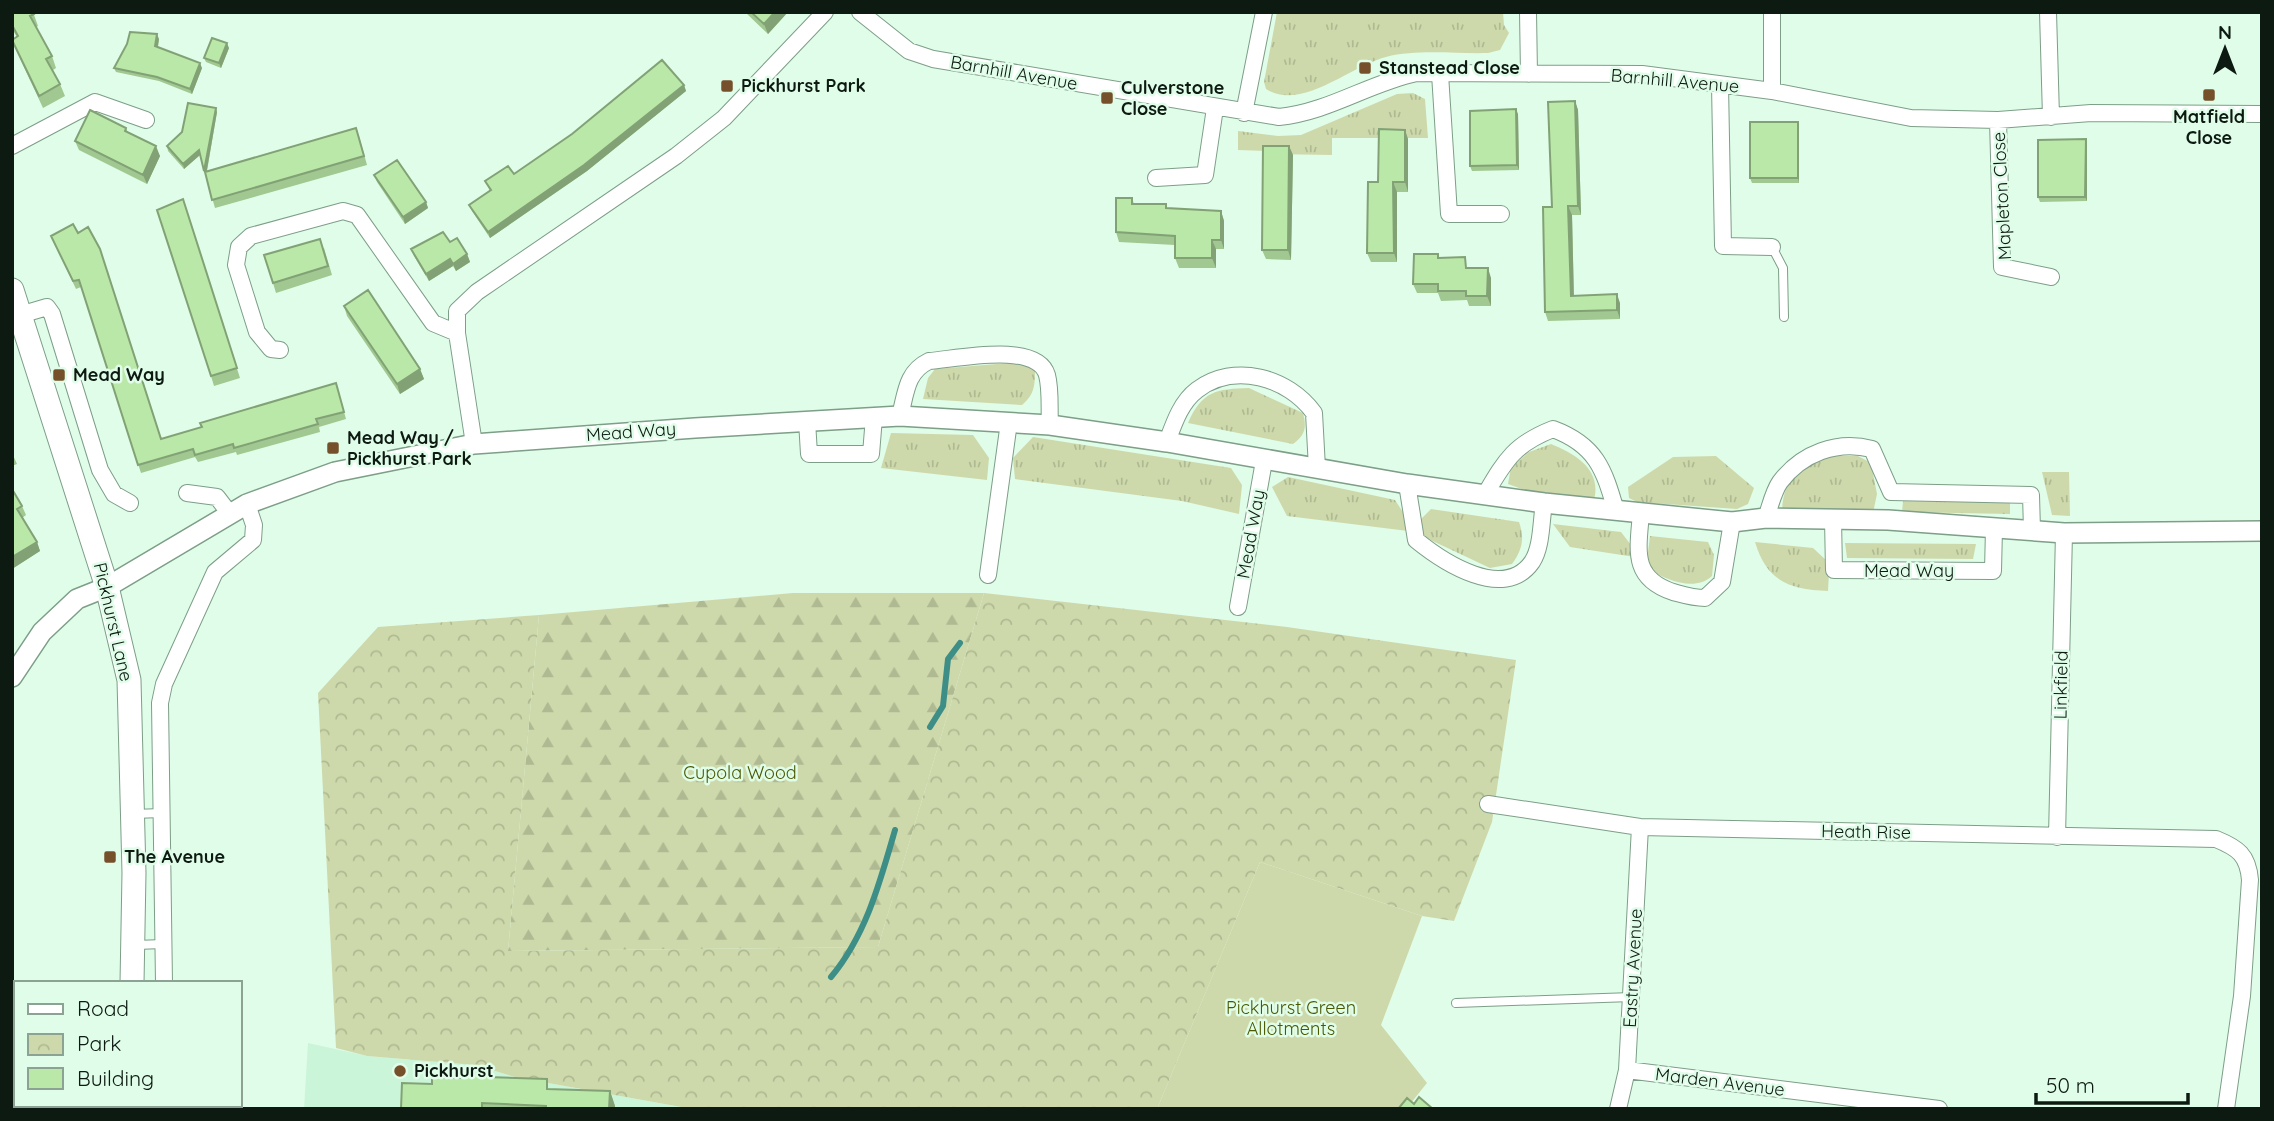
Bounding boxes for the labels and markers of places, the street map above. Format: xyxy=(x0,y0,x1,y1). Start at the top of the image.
place label: Stanstead Close xyxy=(1379,56,1520,79)
marker: Stanstead Close xyxy=(1357,60,1373,76)
place label: Pickhurst Park xyxy=(741,74,866,97)
place label: Culverstone Close xyxy=(1121,76,1224,120)
marker: Pickhurst Park xyxy=(719,78,735,94)
marker: Matfield Close xyxy=(2201,87,2217,103)
marker: Culverstone Close xyxy=(1099,90,1115,106)
place label: Matfield Close xyxy=(2173,105,2245,149)
place label: Mead Way xyxy=(73,363,165,386)
marker: Mead Way xyxy=(51,367,67,383)
place label: Mead Way / Pickhurst Park xyxy=(347,426,472,470)
marker: Mead Way / Pickhurst Park xyxy=(325,440,341,456)
place label: The Avenue xyxy=(124,845,225,868)
marker: The Avenue xyxy=(102,849,118,865)
place label: Pickhurst xyxy=(414,1059,494,1082)
marker: Pickhurst xyxy=(392,1063,408,1079)

